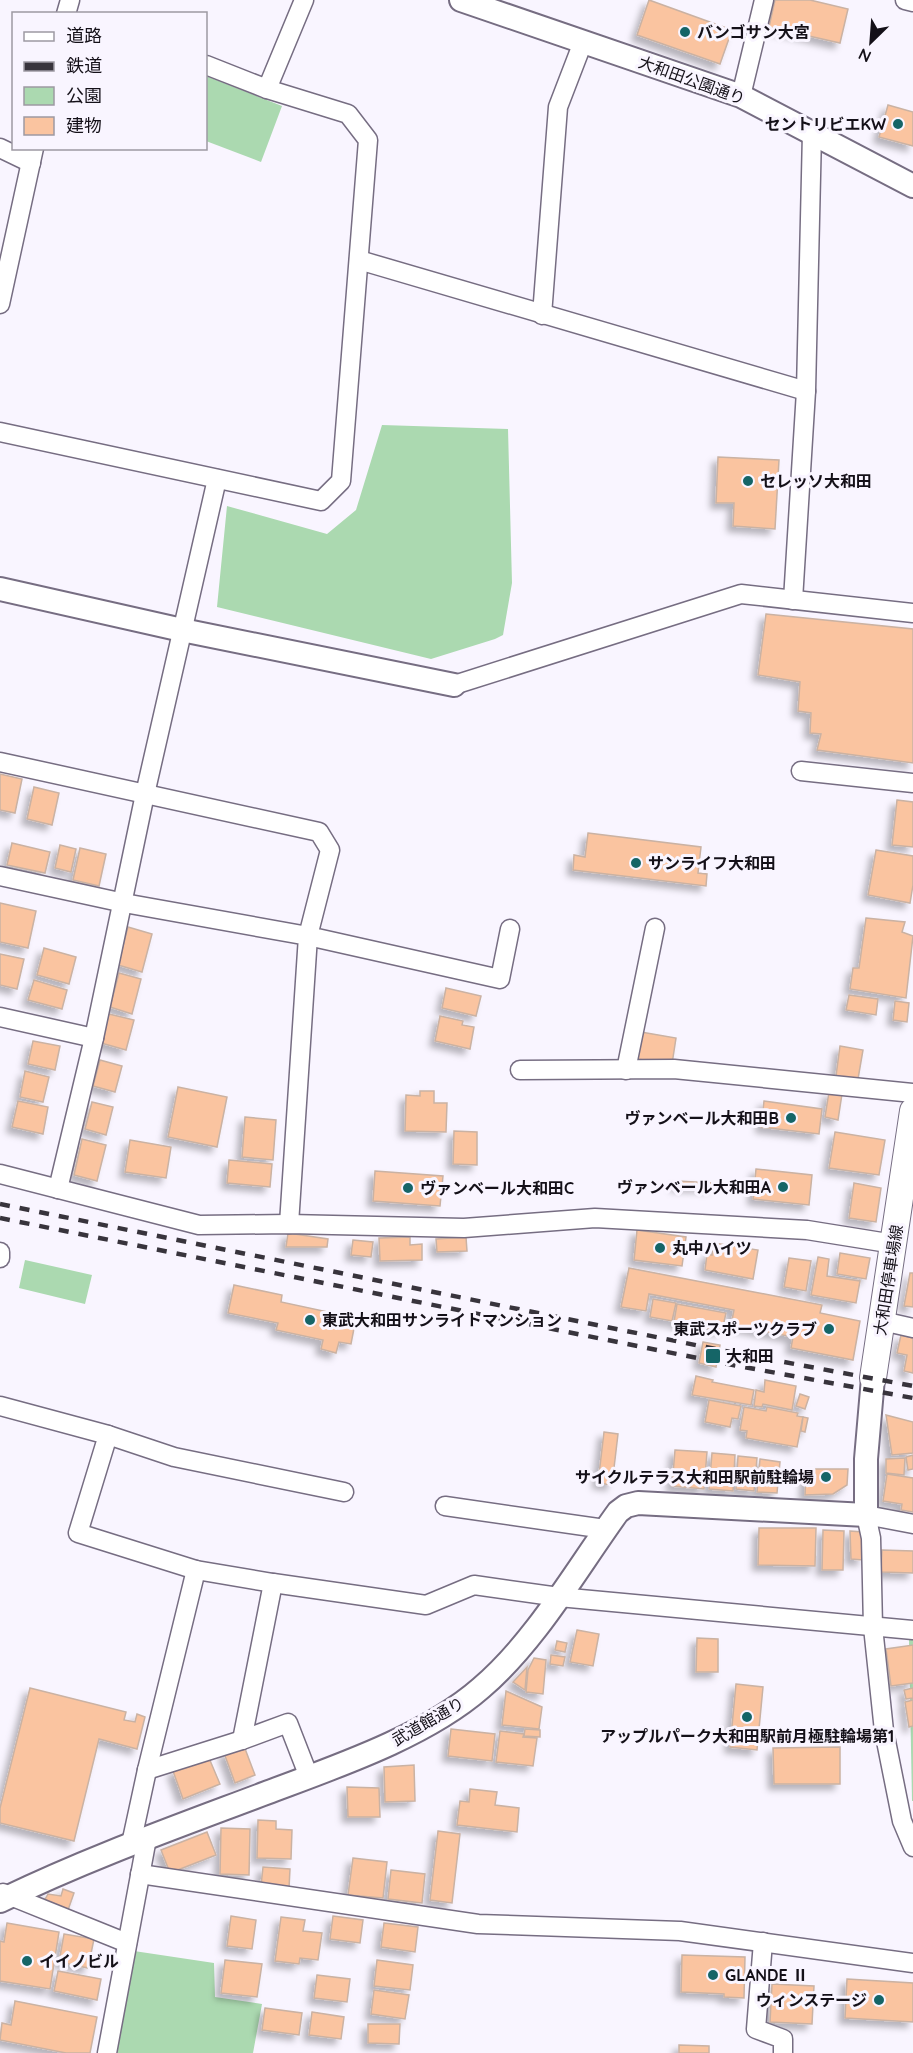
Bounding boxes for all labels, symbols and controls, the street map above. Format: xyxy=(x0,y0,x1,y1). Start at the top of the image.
legend xyxy=(12,12,207,150)
north arrow xyxy=(841,12,901,72)
place label: バンゴサン大宮 xyxy=(697,22,810,42)
text: 道路 xyxy=(66,24,102,47)
marker: バンゴサン大宮 xyxy=(678,25,692,39)
text: N xyxy=(855,44,874,67)
street label: 大和田公園通り xyxy=(636,51,748,109)
text: 鉄道 xyxy=(66,54,102,77)
text: 公園 xyxy=(66,84,102,107)
text: 建物 xyxy=(66,114,102,137)
place label: セントリビエKW xyxy=(765,114,886,134)
marker: セントリビエKW xyxy=(891,117,905,131)
place label: セレッソ大和田 xyxy=(760,471,872,491)
marker: セレッソ大和田 xyxy=(741,474,755,488)
place label: サンライフ大和田 xyxy=(648,853,776,873)
marker: サンライフ大和田 xyxy=(629,856,643,870)
place label: ヴァンベール大和田B xyxy=(625,1108,779,1128)
marker: ヴァンベール大和田B xyxy=(784,1111,798,1125)
place label: ヴァンベール大和田A xyxy=(617,1177,772,1197)
place label: ヴァンベール大和田C xyxy=(420,1178,574,1198)
marker: ヴァンベール大和田A xyxy=(776,1180,790,1194)
marker: ヴァンベール大和田C xyxy=(401,1181,415,1195)
street label: 大和田停車場線 xyxy=(869,1223,907,1337)
place label: 丸中ハイツ xyxy=(672,1238,752,1258)
marker: 丸中ハイツ xyxy=(653,1241,667,1255)
place label: 東武大和田サンライトマンション xyxy=(322,1310,562,1330)
marker: 東武大和田サンライトマンション xyxy=(303,1313,317,1327)
place label: 東武スポーツクラブ xyxy=(673,1319,817,1339)
marker: 東武スポーツクラブ xyxy=(822,1322,836,1336)
place label: 大和田 xyxy=(726,1346,774,1366)
marker: 大和田 xyxy=(704,1347,722,1365)
place label: サイクルテラス大和田駅前駐輪場 xyxy=(575,1467,814,1487)
marker: サイクルテラス大和田駅前駐輪場 xyxy=(819,1470,833,1484)
street label: 武道館通り xyxy=(388,1692,468,1750)
marker: アップルパーク大和田駅前月極駐輪場第1 xyxy=(740,1710,754,1724)
place label: アップルパーク大和田駅前月極駐輪場第1 xyxy=(600,1726,894,1746)
place label: イイノビル xyxy=(39,1951,119,1971)
marker: イイノビル xyxy=(20,1954,34,1968)
place label: GLANDE Ⅱ xyxy=(725,1965,808,1985)
marker: GLANDE Ⅱ xyxy=(706,1968,720,1982)
place label: ウィンステージ xyxy=(756,1990,867,2010)
marker: ウィンステージ xyxy=(872,1993,886,2007)

